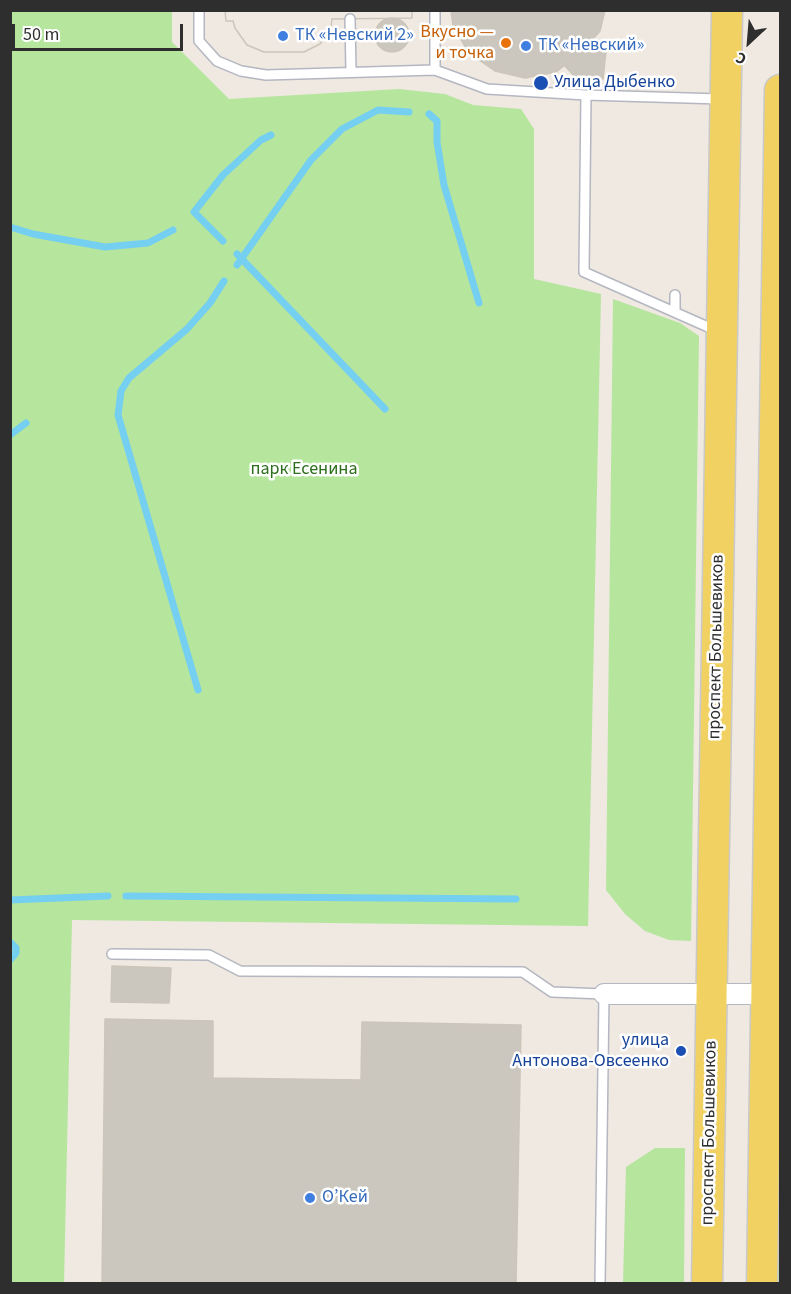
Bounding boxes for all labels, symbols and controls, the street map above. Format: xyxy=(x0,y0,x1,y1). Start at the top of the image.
scale bar xyxy=(15,12,186,50)
north arrow xyxy=(719,12,779,72)
text: 50 m xyxy=(23,22,59,47)
place label: Вкусно — и точка xyxy=(420,22,494,64)
place label: ТК «Невский 2» xyxy=(295,25,414,47)
marker: ТК «Невский 2» xyxy=(276,29,290,43)
place label: ТК «Невский» xyxy=(538,35,644,57)
marker: Вкусно — и точка xyxy=(499,36,513,50)
marker: ТК «Невский» xyxy=(519,39,533,53)
text: С xyxy=(732,46,750,70)
place label: Улица Дыбенко xyxy=(554,72,675,94)
marker: Улица Дыбенко xyxy=(532,74,550,92)
park label: парк Есенина xyxy=(250,459,358,481)
street label: проспект Большевиков xyxy=(705,554,729,740)
place label: улица Антонова-Овсеенко xyxy=(512,1030,669,1072)
street label: проспект Большевиков xyxy=(698,1040,722,1226)
marker: улица Антонова-Овсеенко xyxy=(674,1044,688,1058)
place label: О’Кей xyxy=(322,1187,368,1209)
marker: О’Кей xyxy=(303,1191,317,1205)

